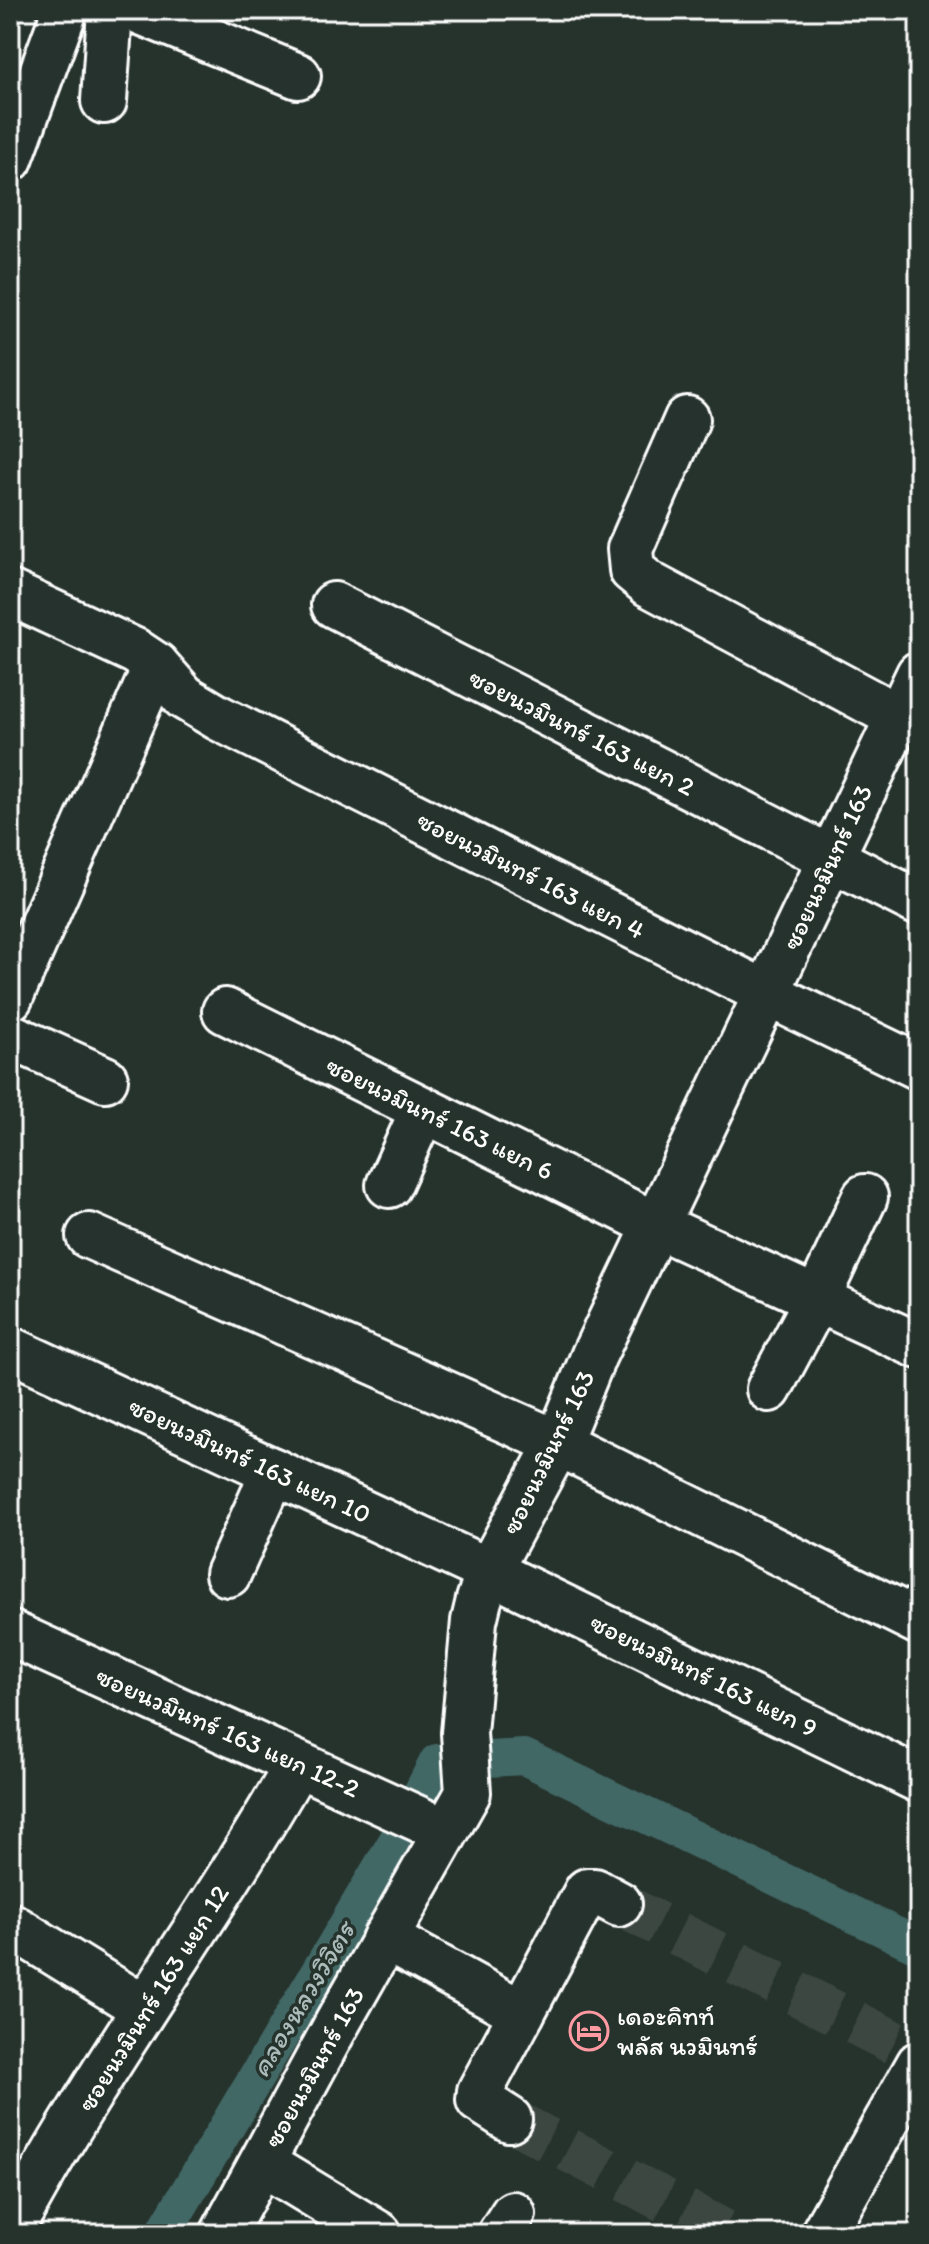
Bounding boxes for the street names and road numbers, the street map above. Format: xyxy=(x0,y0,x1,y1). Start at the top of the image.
street label: ซอยนวมินทร์ 163 แยก 2 xyxy=(464,661,700,803)
street label: ซอยนวมินทร์ 163 xyxy=(775,779,879,955)
street label: ซอยนวมินทร์ 163 แยก 4 xyxy=(412,804,650,946)
street label: ซอยนวมินทร์ 163 แยก 6 xyxy=(321,1049,559,1187)
street label: ซอยนวมินทร์ 163 xyxy=(494,1365,602,1539)
street label: ซอยนวมินทร์ 163 แยก 10 xyxy=(124,1390,376,1530)
street label: ซอยนวมินทร์ 163 แยก 9 xyxy=(585,1606,823,1744)
street label: ซอยนวมินทร์ 163 แยก 12-2 xyxy=(91,1659,365,1805)
street label: ซอยนวมินทร์ 163 แยก 12 xyxy=(70,1879,236,2117)
street label: ซอยนวมินทร์ 163 xyxy=(257,1981,371,2153)

